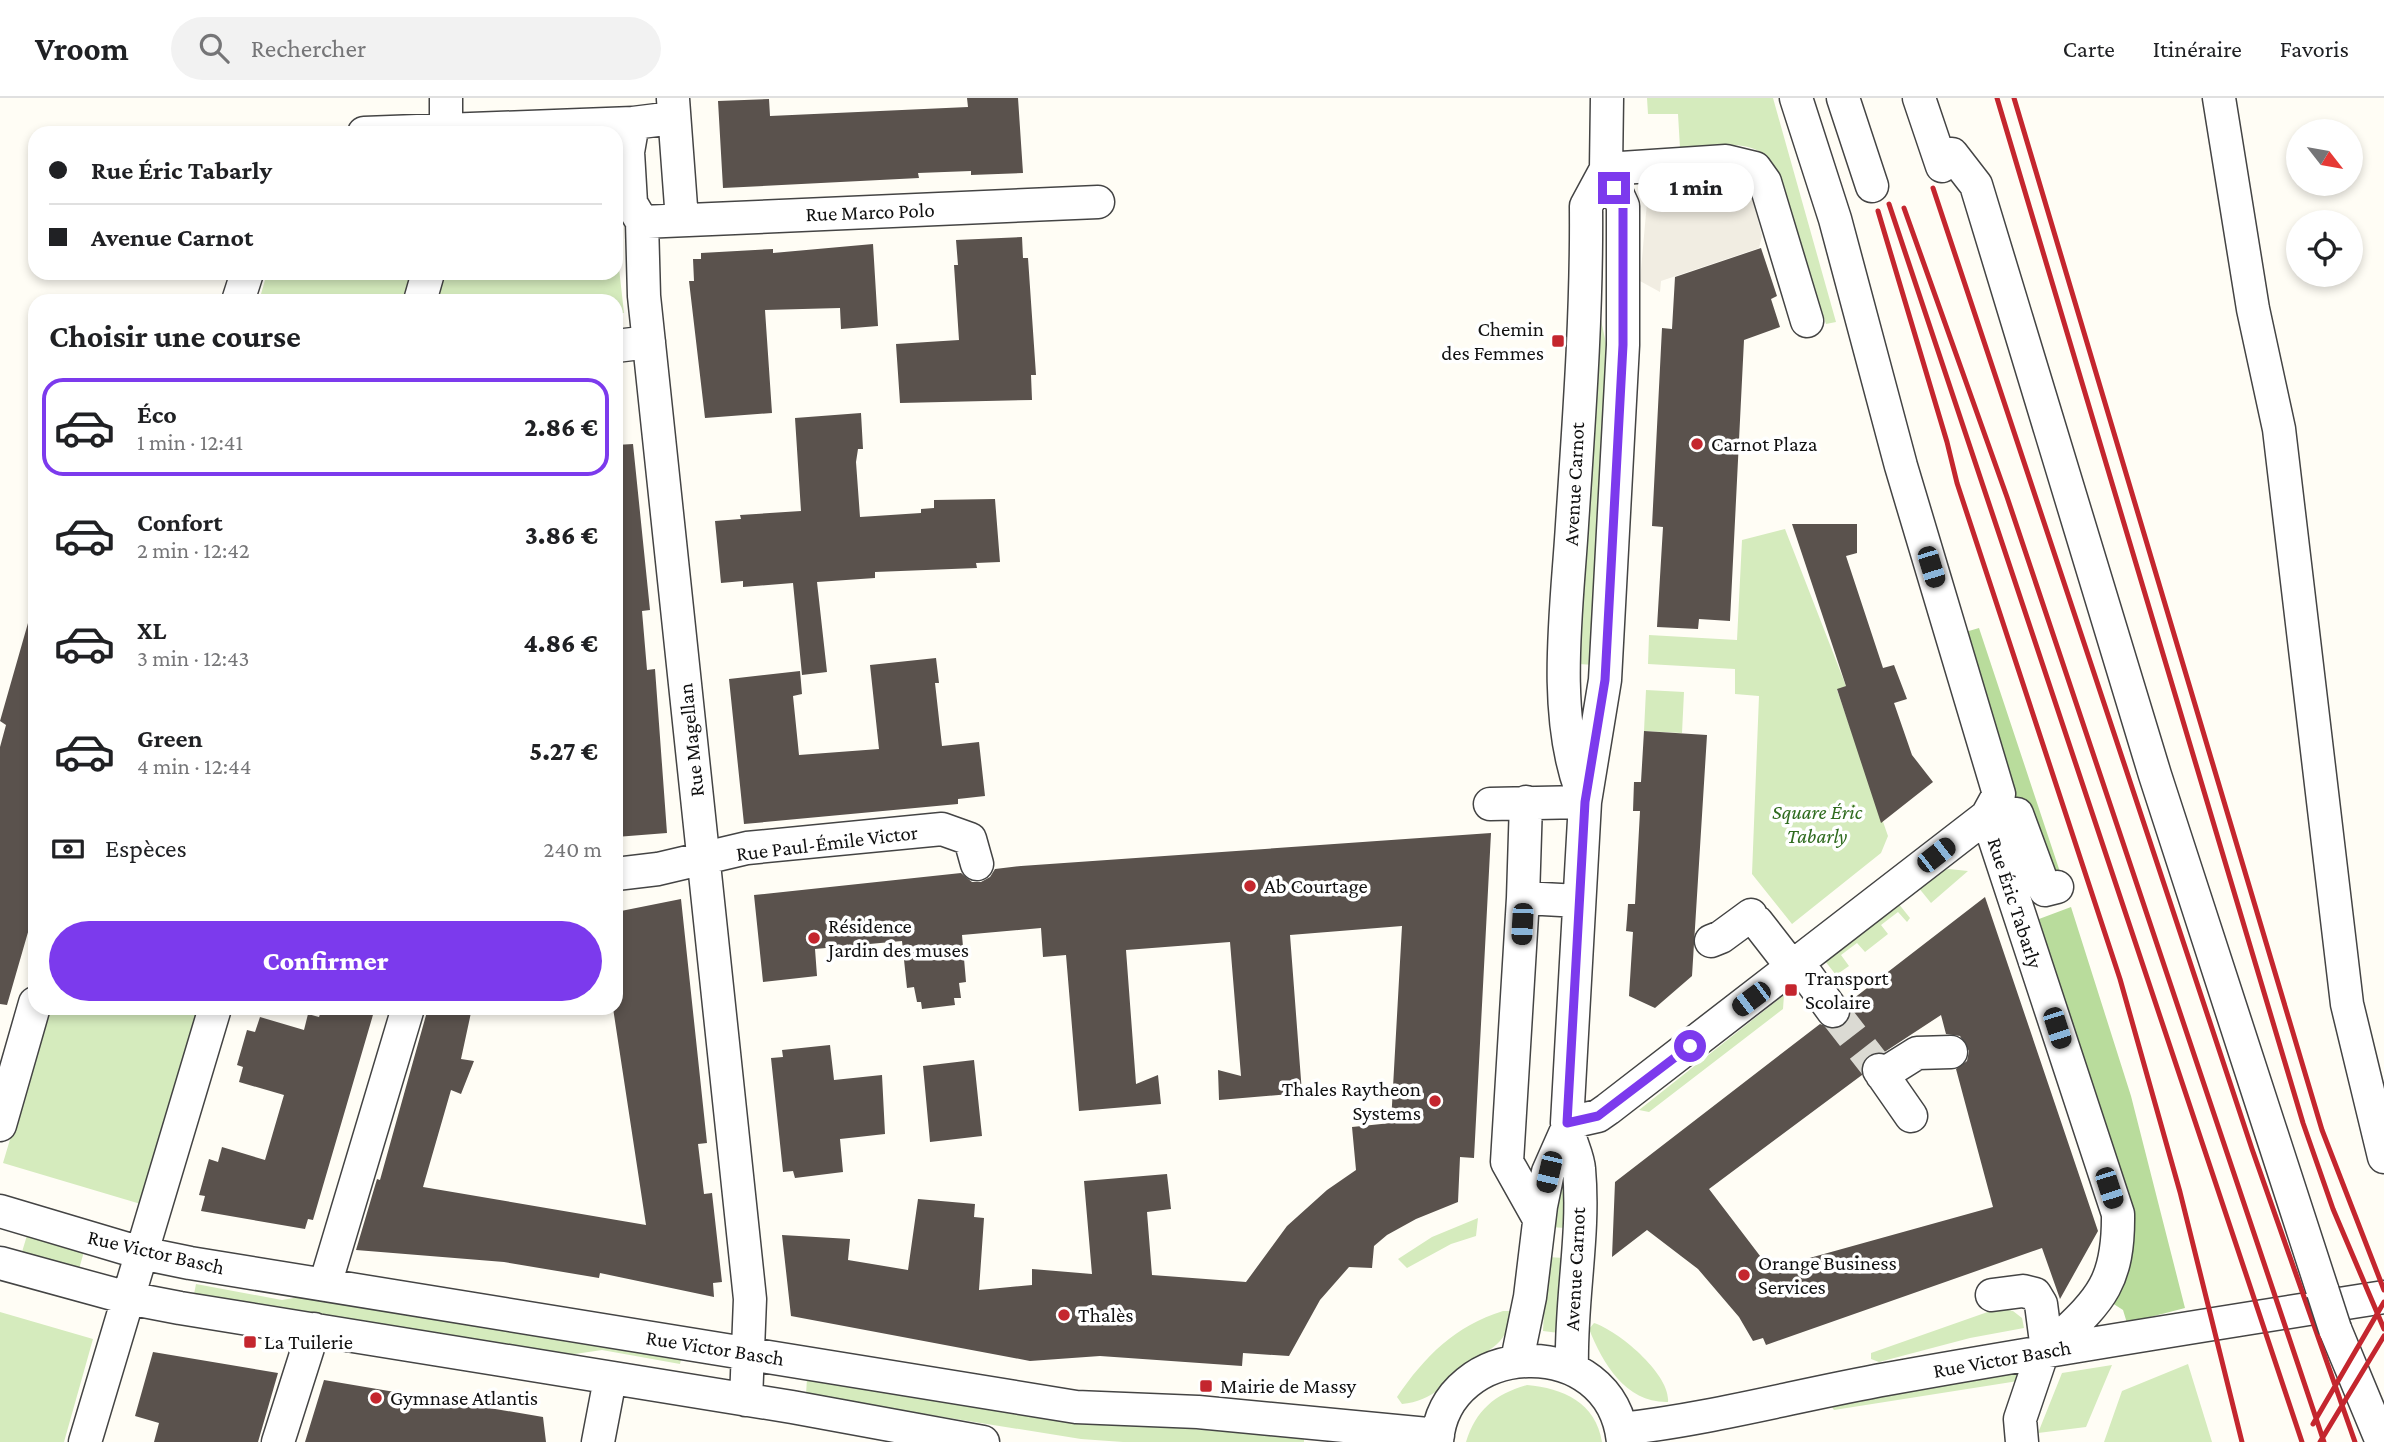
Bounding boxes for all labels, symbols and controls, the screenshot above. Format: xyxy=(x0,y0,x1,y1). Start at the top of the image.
search box xyxy=(171,17,661,80)
icon: search xyxy=(195,29,233,67)
text: Vroom xyxy=(35,30,129,67)
text: Rechercher xyxy=(251,34,366,63)
text: Carte xyxy=(2063,35,2115,62)
text: Itinéraire xyxy=(2153,35,2242,62)
text: Favoris xyxy=(2280,35,2349,62)
north arrow xyxy=(2286,119,2362,196)
map controls xyxy=(2286,119,2363,287)
text: Rue Éric Tabarly xyxy=(91,156,272,185)
callout: 1 min xyxy=(1638,164,1754,212)
route end xyxy=(1598,172,1630,204)
text: 1 min xyxy=(1669,174,1723,200)
street label: Rue Marco Polo xyxy=(805,198,935,226)
button: locate xyxy=(2286,210,2363,287)
text: Avenue Carnot xyxy=(91,223,253,252)
place label: Chemin des Femmes xyxy=(1441,317,1544,365)
text: Choisir une course xyxy=(49,318,301,354)
marker: Chemin des Femmes xyxy=(1550,333,1566,349)
icon: car xyxy=(53,396,116,459)
text: Éco xyxy=(137,400,177,429)
text: 2.86 € xyxy=(524,413,598,442)
street label: Avenue Carnot xyxy=(1559,420,1589,547)
text: 1 min · 12:41 xyxy=(137,429,243,455)
place label: Carnot Plaza xyxy=(1711,432,1818,456)
marker: Carnot Plaza xyxy=(1689,436,1705,452)
icon: car xyxy=(53,504,116,567)
text: Confort xyxy=(137,508,223,537)
text: 3.86 € xyxy=(525,521,598,550)
text: 2 min · 12:42 xyxy=(137,537,250,563)
car xyxy=(1915,544,1948,590)
icon: car xyxy=(53,612,116,675)
text: XL xyxy=(137,616,166,645)
text: 4.86 € xyxy=(523,629,598,658)
text: 3 min · 12:43 xyxy=(137,645,250,671)
street label: Rue Magellan xyxy=(673,682,709,798)
icon: car xyxy=(53,720,116,783)
text: Green xyxy=(137,724,203,753)
text: 5.27 € xyxy=(529,737,598,766)
text: 4 min · 12:44 xyxy=(137,753,251,779)
park label: Square Éric Tabarly xyxy=(1772,800,1863,848)
street label: Rue Paul-Émile Victor xyxy=(735,820,920,866)
icon: cash xyxy=(49,830,87,868)
text: Espèces xyxy=(105,834,187,863)
car xyxy=(1913,834,1960,876)
street label: Rue Éric Tabarly xyxy=(1983,835,2048,972)
text: 240 m xyxy=(543,836,602,862)
place label: Ab Courtage xyxy=(1264,874,1368,898)
marker: Ab Courtage xyxy=(1242,878,1258,894)
car xyxy=(1511,902,1534,946)
place label: Résidence Jardin des muses xyxy=(826,914,969,962)
button: Confirmer xyxy=(49,921,602,1001)
marker: Résidence Jardin des muses xyxy=(806,930,822,946)
place label: Transport Scolaire xyxy=(1805,966,1890,1014)
car xyxy=(1728,978,1775,1020)
marker: Transport Scolaire xyxy=(1783,982,1799,998)
car xyxy=(2041,1005,2074,1051)
route start xyxy=(1674,1030,1706,1062)
place label: Thales Raytheon Systems xyxy=(1282,1077,1421,1125)
marker: Thales Raytheon Systems xyxy=(1427,1093,1443,1109)
car xyxy=(1535,1149,1564,1195)
car xyxy=(2093,1165,2126,1211)
street label: Avenue Carnot xyxy=(1560,1205,1590,1332)
street label: Rue Victor Basch xyxy=(85,1225,227,1279)
place label: Orange Business Services xyxy=(1758,1251,1897,1299)
marker: Orange Business Services xyxy=(1736,1267,1752,1283)
place label: Thalès xyxy=(1078,1303,1133,1327)
marker: Thalès xyxy=(1056,1307,1072,1323)
street label: Rue Victor Basch xyxy=(644,1325,786,1371)
place label: La Tuilerie xyxy=(264,1330,353,1354)
marker: La Tuilerie xyxy=(242,1334,258,1350)
street label: Rue Victor Basch xyxy=(1931,1335,2073,1383)
place label: Mairie de Massy xyxy=(1220,1374,1357,1398)
marker: Mairie de Massy xyxy=(1198,1378,1214,1394)
place label: Gymnase Atlantis xyxy=(390,1386,538,1410)
marker: Gymnase Atlantis xyxy=(368,1390,384,1406)

